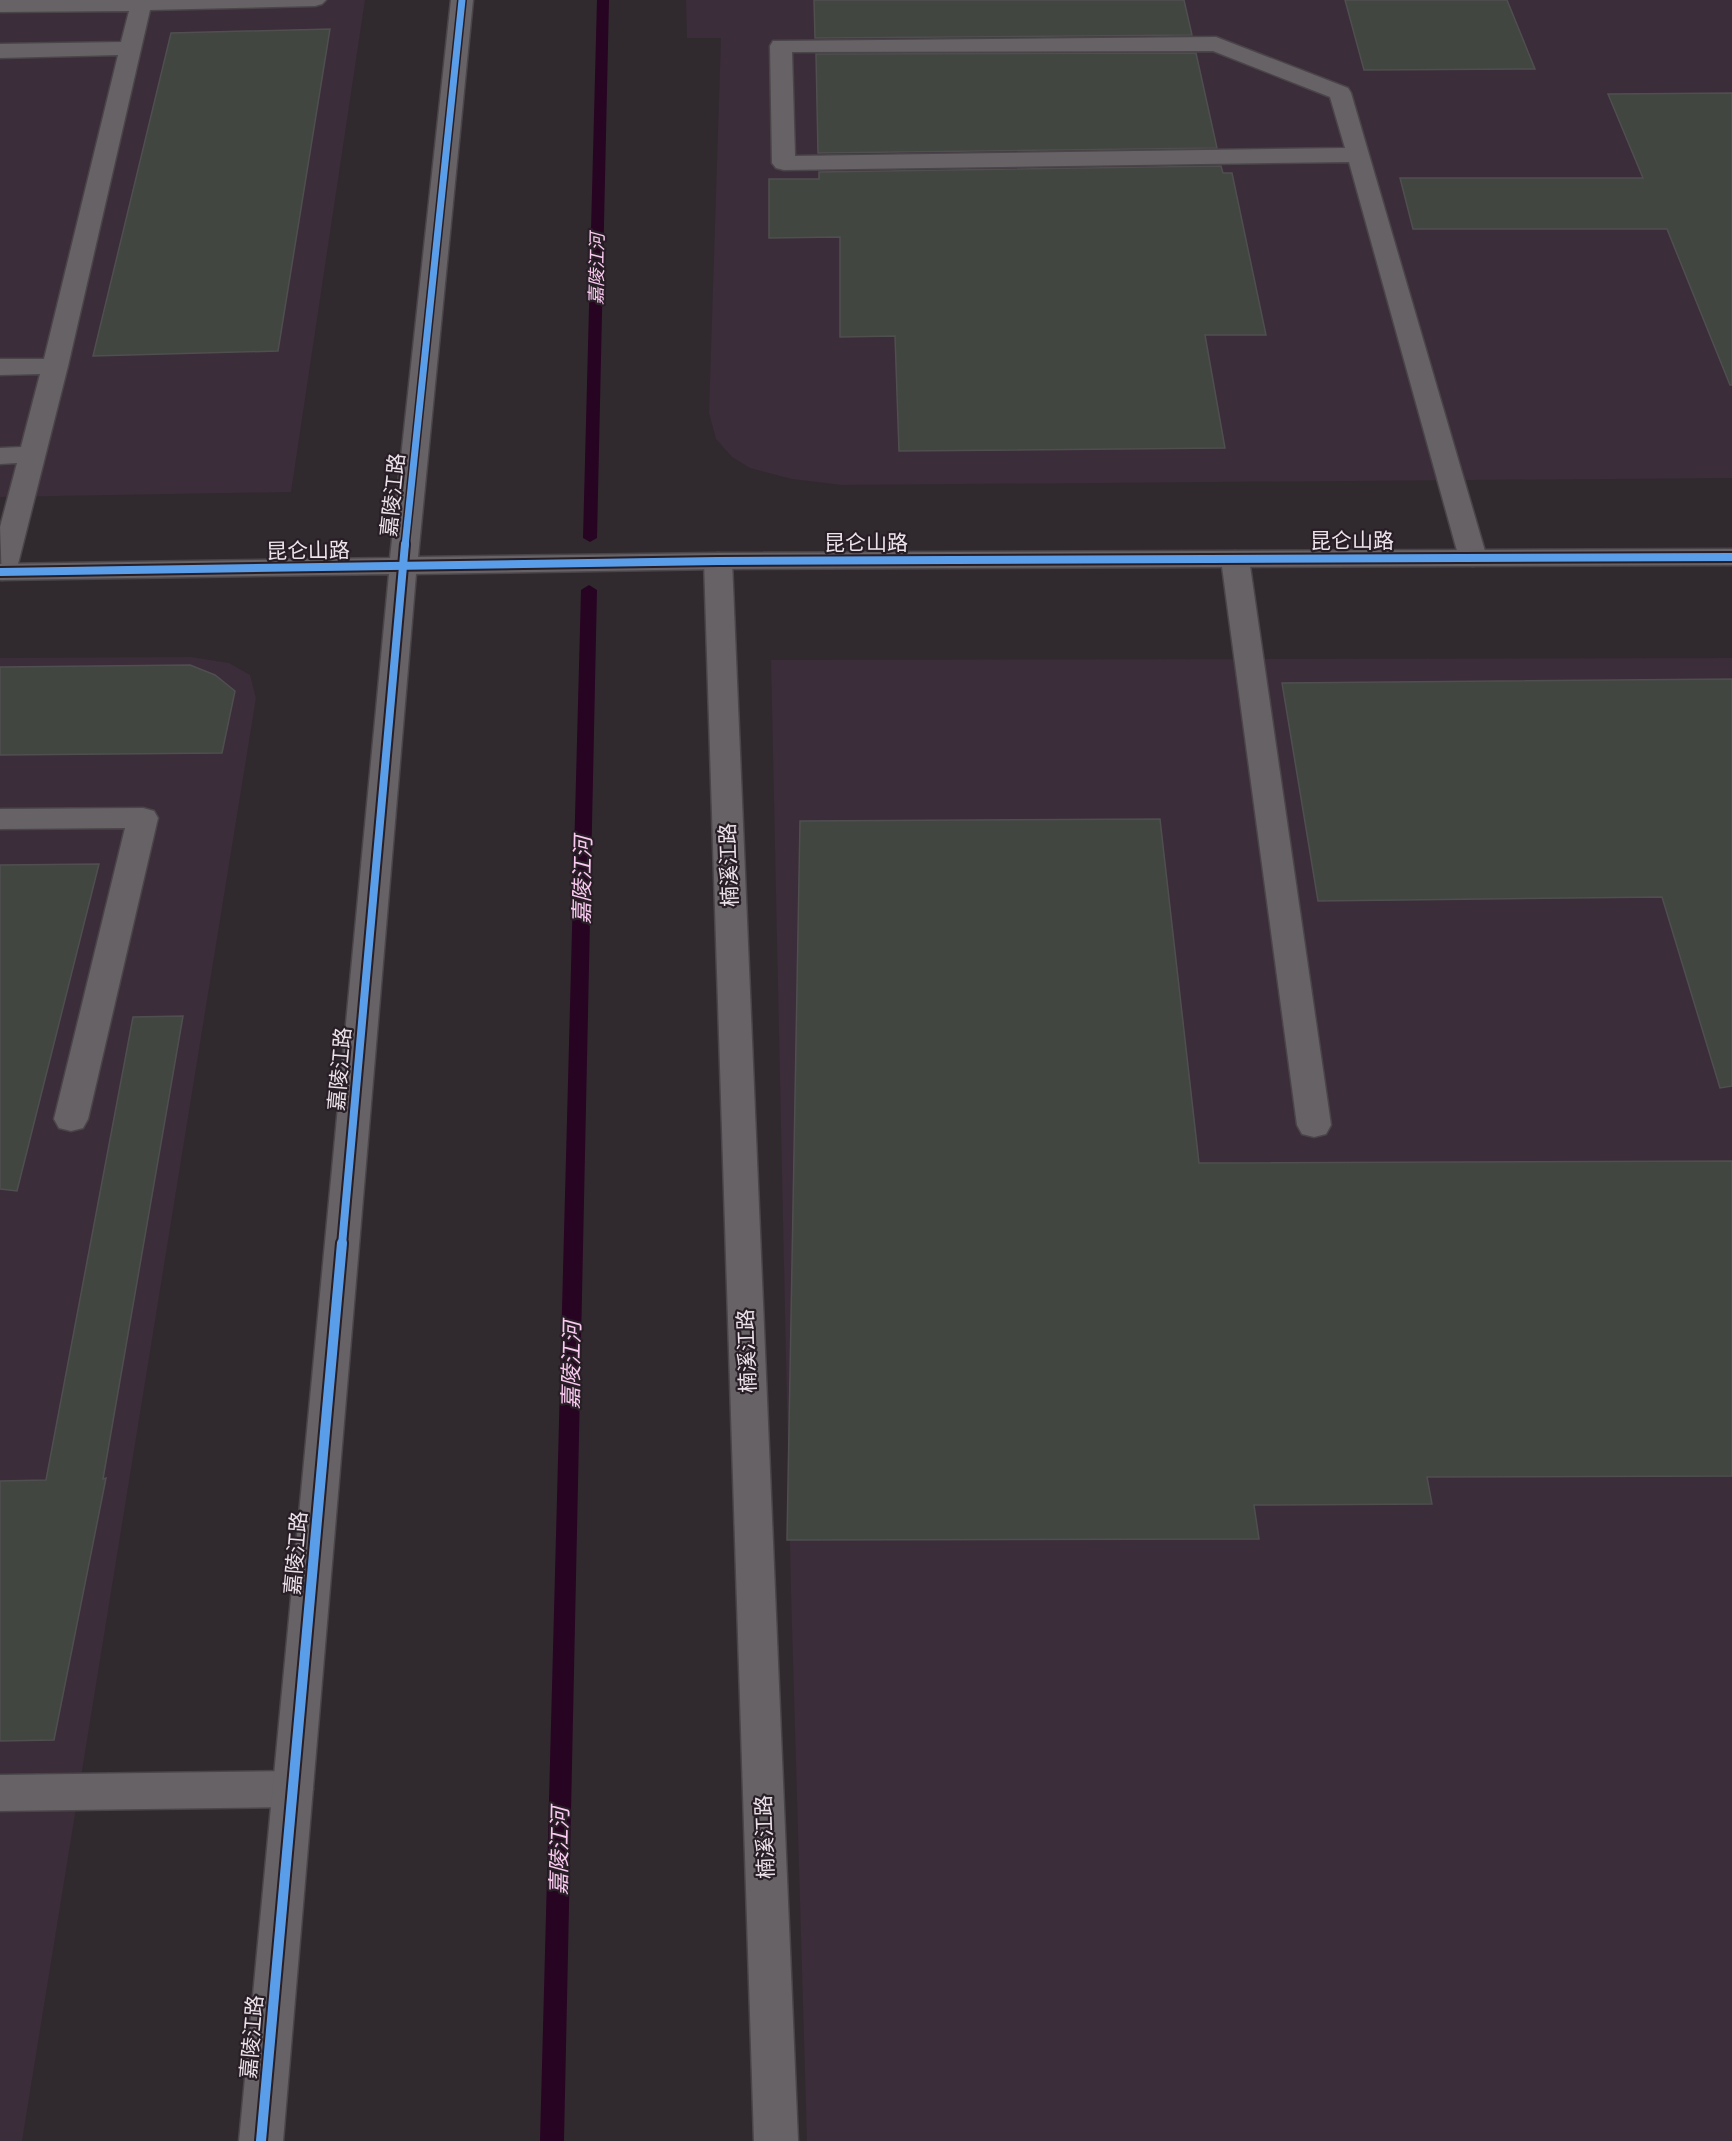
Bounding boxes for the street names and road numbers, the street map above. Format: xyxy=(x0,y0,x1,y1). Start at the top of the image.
street label: 嘉陵江路 xyxy=(376,452,409,538)
street label: 昆仑山路 xyxy=(1310,528,1394,553)
street label: 昆仑山路 xyxy=(824,530,908,555)
street label: 昆仑山路 xyxy=(266,537,350,564)
street label: 楠溪江路 xyxy=(715,823,742,907)
street label: 嘉陵江路 xyxy=(323,1026,356,1112)
street label: 楠溪江路 xyxy=(733,1309,760,1393)
street label: 嘉陵江路 xyxy=(279,1510,312,1596)
street label: 楠溪江路 xyxy=(751,1795,778,1879)
street label: 嘉陵江路 xyxy=(235,1994,268,2080)

